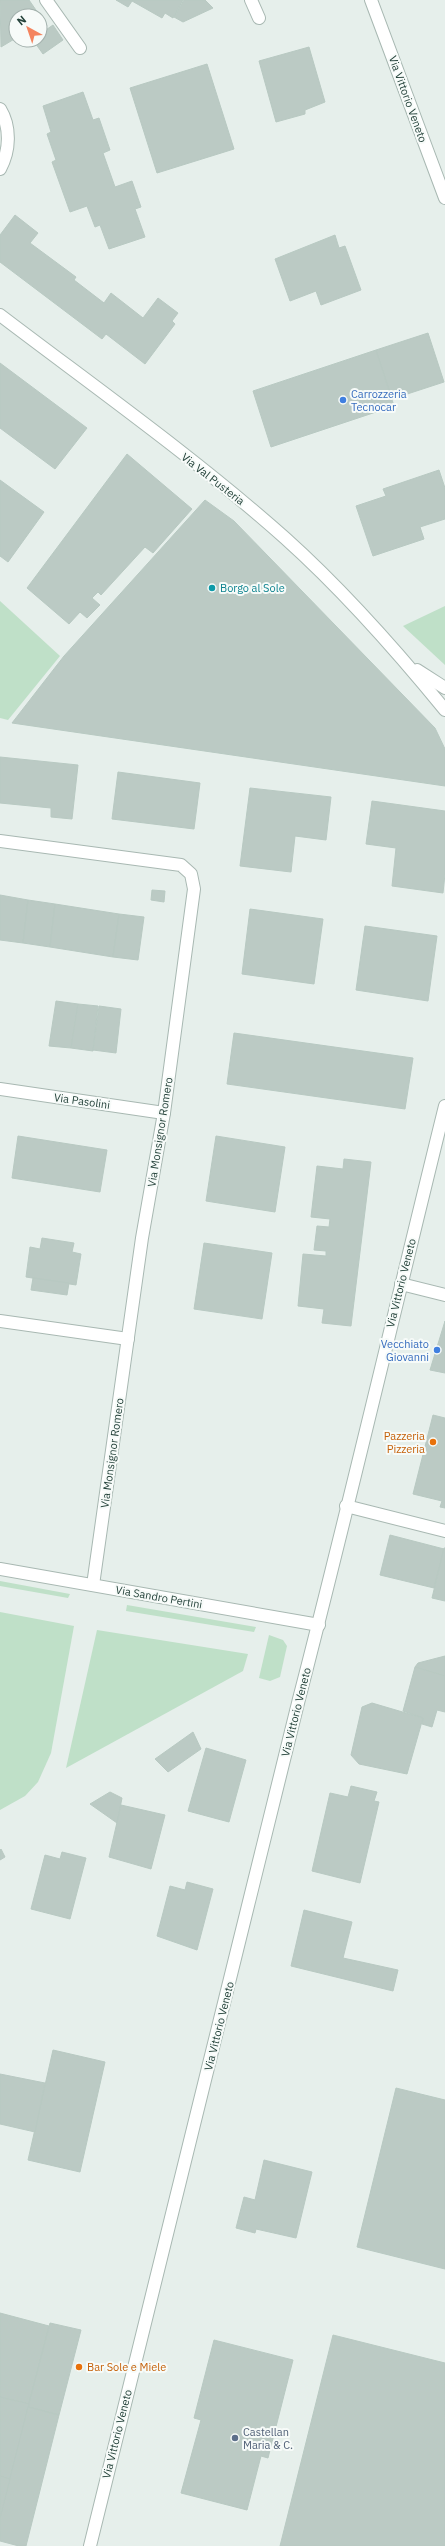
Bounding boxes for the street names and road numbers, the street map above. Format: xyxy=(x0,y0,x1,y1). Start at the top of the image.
street label: Via Vittorio Veneto xyxy=(386,54,430,144)
street label: Via Val Pusteria xyxy=(179,450,248,508)
street label: Via Monsignor Romero xyxy=(144,1076,176,1188)
street label: Via Pasolini xyxy=(53,1090,111,1112)
street label: Via Vittorio Veneto xyxy=(383,1237,419,1329)
street label: Via Monsignor Romero xyxy=(97,1397,127,1509)
street label: Via Sandro Pertini xyxy=(115,1582,203,1612)
street label: Via Vittorio Veneto xyxy=(278,1666,314,1758)
street label: Via Vittorio Veneto xyxy=(201,1980,237,2072)
street label: Via Vittorio Veneto xyxy=(99,2388,135,2480)

